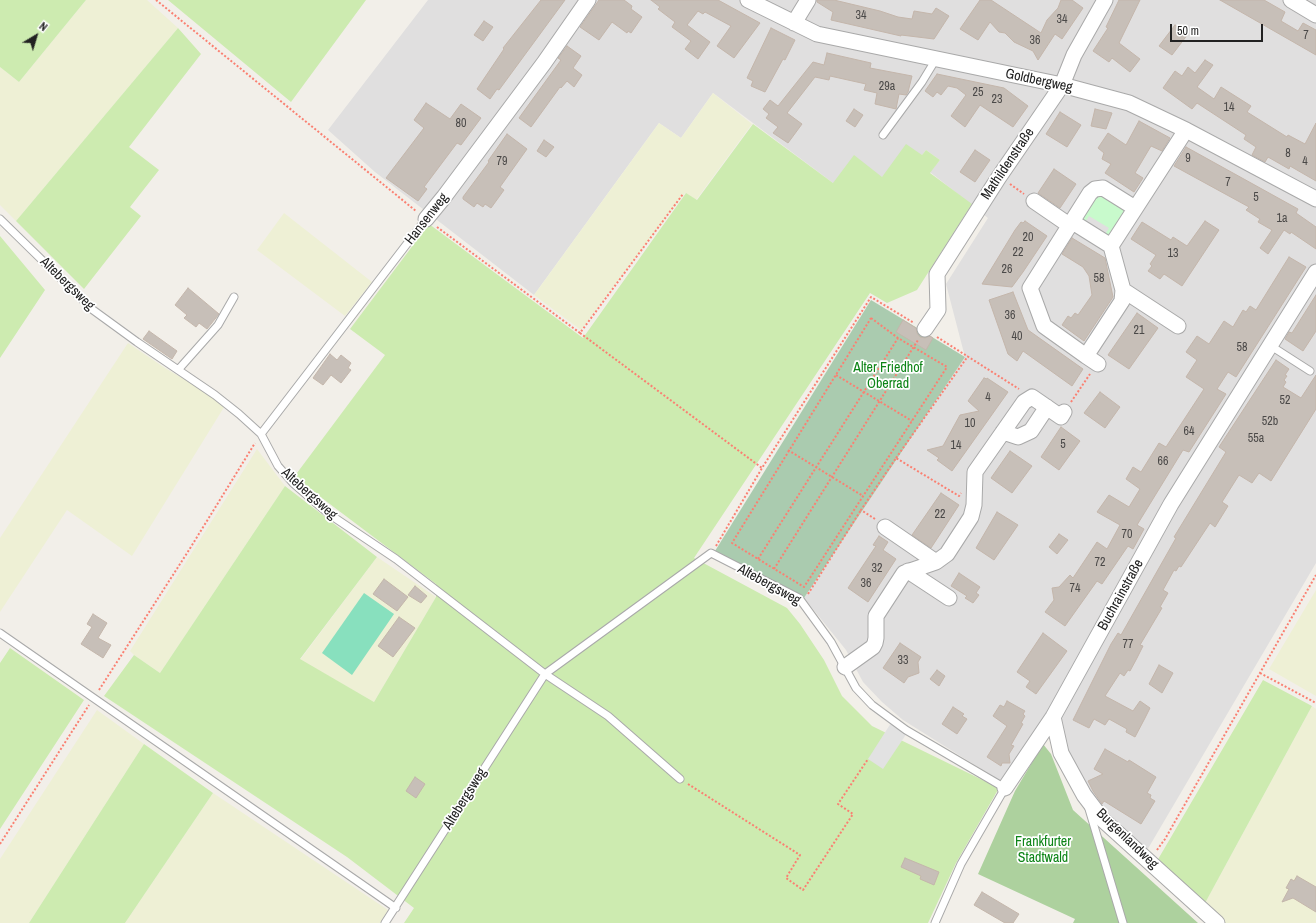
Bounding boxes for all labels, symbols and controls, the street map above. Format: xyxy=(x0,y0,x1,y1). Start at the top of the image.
house number: 34 xyxy=(856,9,866,23)
house number: 34 xyxy=(1057,13,1067,27)
north arrow xyxy=(16,16,56,56)
scale bar xyxy=(1172,16,1265,42)
text: N xyxy=(37,19,50,34)
text: 50 m xyxy=(1177,23,1199,39)
house number: 7 xyxy=(1303,29,1309,43)
house number: 36 xyxy=(1030,34,1040,48)
street label: Goldbergweg xyxy=(1004,66,1074,96)
house number: 29a xyxy=(879,80,895,94)
house number: 25 xyxy=(973,86,983,100)
house number: 23 xyxy=(992,93,1002,107)
house number: 14 xyxy=(1224,101,1234,115)
house number: 80 xyxy=(456,117,466,131)
street label: Mathildenstraße xyxy=(978,125,1038,203)
house number: 8 xyxy=(1285,147,1291,161)
house number: 9 xyxy=(1185,152,1191,166)
house number: 79 xyxy=(497,155,507,169)
house number: 4 xyxy=(1302,155,1308,169)
house number: 7 xyxy=(1225,176,1231,190)
street label: Hansenweg xyxy=(402,190,452,248)
house number: 5 xyxy=(1253,191,1259,205)
house number: 1a xyxy=(1277,212,1287,226)
house number: 20 xyxy=(1023,231,1033,245)
house number: 22 xyxy=(1013,246,1023,260)
house number: 13 xyxy=(1168,247,1178,261)
street label: Altebergsweg xyxy=(36,254,98,314)
house number: 26 xyxy=(1002,263,1012,277)
house number: 58 xyxy=(1094,272,1104,286)
house number: 36 xyxy=(1005,309,1015,323)
house number: 21 xyxy=(1134,324,1144,338)
house number: 40 xyxy=(1012,330,1022,344)
house number: 58 xyxy=(1237,341,1247,355)
park label: Alter Friedhof Oberrad xyxy=(853,360,923,392)
house number: 4 xyxy=(985,391,991,405)
house number: 52 xyxy=(1280,394,1290,408)
house number: 52b xyxy=(1262,415,1278,429)
house number: 10 xyxy=(965,417,975,431)
house number: 64 xyxy=(1184,425,1194,439)
house number: 55a xyxy=(1248,432,1264,446)
house number: 5 xyxy=(1060,438,1066,452)
house number: 14 xyxy=(951,439,961,453)
house number: 66 xyxy=(1158,455,1168,469)
street label: Altebergsweg xyxy=(278,464,340,524)
house number: 22 xyxy=(935,508,945,522)
house number: 70 xyxy=(1122,528,1132,542)
house number: 72 xyxy=(1095,556,1105,570)
street label: Buchrainstraße xyxy=(1095,557,1147,633)
street label: Altebergsweg xyxy=(735,561,803,609)
house number: 32 xyxy=(872,562,882,576)
house number: 36 xyxy=(861,577,871,591)
house number: 74 xyxy=(1070,582,1080,596)
house number: 77 xyxy=(1123,638,1133,652)
house number: 33 xyxy=(898,654,908,668)
street label: Altebergsweg xyxy=(439,765,491,833)
street label: Burgenlandweg xyxy=(1092,805,1162,873)
park label: Frankfurter Stadtwald xyxy=(1015,834,1071,866)

